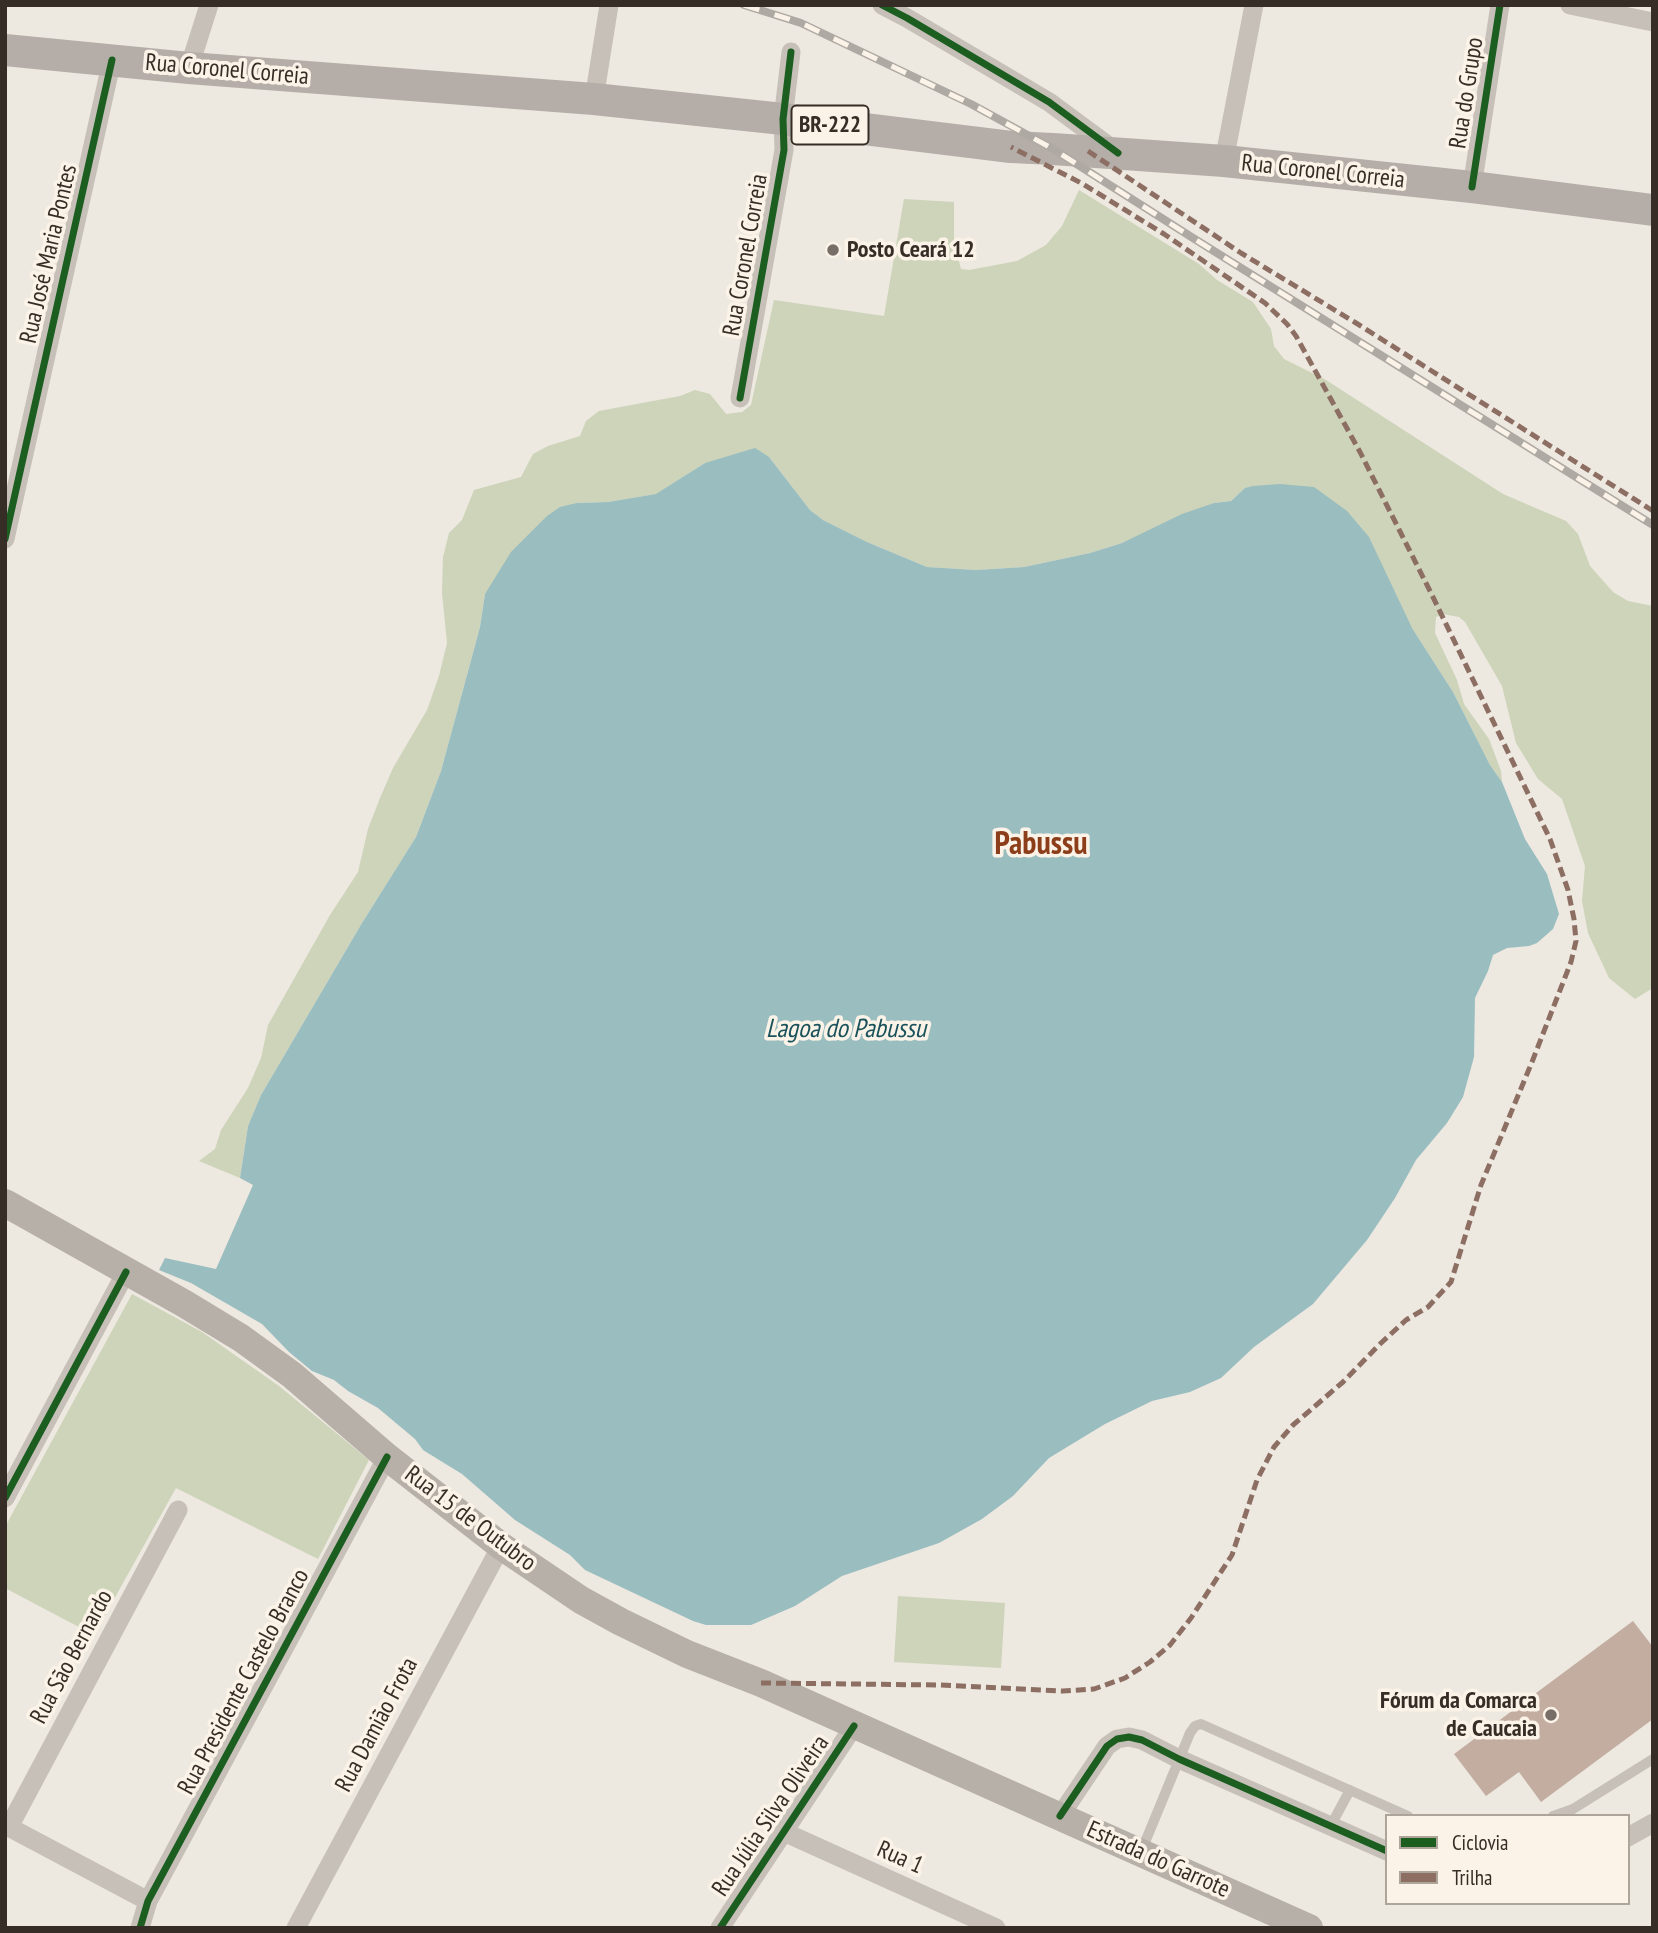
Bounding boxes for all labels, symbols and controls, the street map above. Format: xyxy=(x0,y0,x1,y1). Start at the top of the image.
street label: Rua do Grupo xyxy=(1444,35,1490,151)
street label: Rua Coronel Correia xyxy=(144,49,310,91)
road number: BR-222 xyxy=(792,106,868,144)
street label: Rua Coronel Correia xyxy=(1240,149,1406,195)
street label: Rua José Maria Pontes xyxy=(14,162,84,346)
street label: Rua Coronel Correia xyxy=(718,172,774,338)
place label: Posto Ceará 12 xyxy=(847,236,975,264)
marker: Posto Ceará 12 xyxy=(825,242,841,258)
district label: Pabussu xyxy=(995,826,1087,864)
water label: Lagoa do Pabussu xyxy=(766,1014,926,1046)
street label: Rua 15 de Outubro xyxy=(399,1460,541,1578)
street label: Rua Presidente Castelo Branco xyxy=(172,1564,316,1800)
street label: Rua São Bernardo xyxy=(25,1585,119,1729)
street label: Rua Damião Frota xyxy=(330,1653,424,1797)
place label: Fórum da Comarca de Caucaia xyxy=(1380,1687,1537,1743)
marker: Fórum da Comarca de Caucaia xyxy=(1543,1707,1559,1723)
street label: Rua Júlia Silva Oliveira xyxy=(707,1730,835,1902)
legend xyxy=(1385,1814,1630,1905)
street label: Estrada do Garrote xyxy=(1082,1816,1234,1904)
text: Ciclovia xyxy=(1452,1829,1509,1856)
street label: Rua 1 xyxy=(872,1835,928,1881)
text: Trilha xyxy=(1452,1864,1492,1891)

